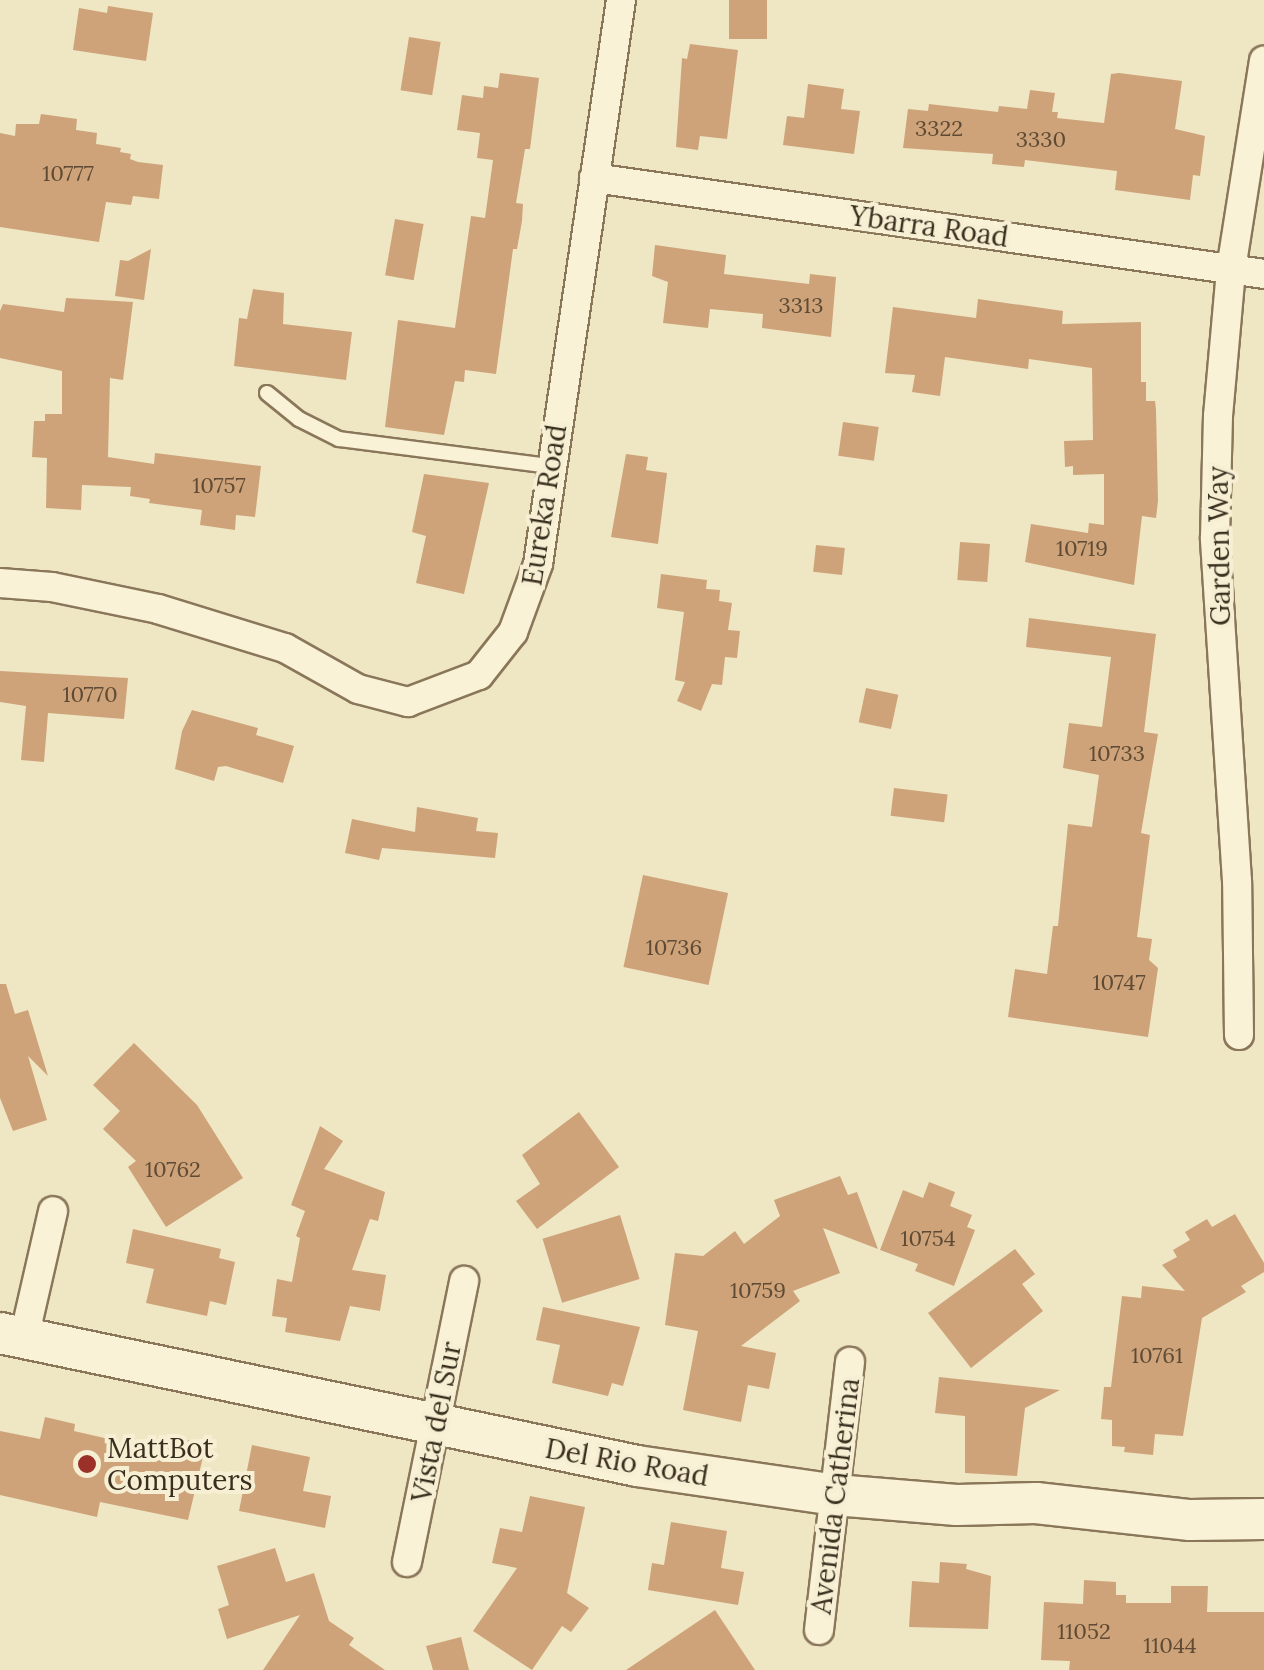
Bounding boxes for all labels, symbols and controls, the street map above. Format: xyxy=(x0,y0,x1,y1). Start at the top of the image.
house number: 3322 xyxy=(915,116,963,142)
house number: 3330 xyxy=(1016,127,1066,153)
house number: 10777 xyxy=(42,161,94,187)
street label: Ybarra Road xyxy=(847,198,1011,254)
house number: 3313 xyxy=(779,293,823,319)
street label: Eureka Road xyxy=(515,422,573,588)
street label: Garden Way xyxy=(1201,466,1237,626)
house number: 10757 xyxy=(192,473,246,499)
house number: 10719 xyxy=(1056,536,1108,562)
house number: 10770 xyxy=(62,682,118,708)
house number: 10733 xyxy=(1089,741,1145,767)
house number: 10736 xyxy=(646,935,702,961)
house number: 10747 xyxy=(1092,970,1146,996)
house number: 10762 xyxy=(145,1157,201,1183)
house number: 10754 xyxy=(900,1226,956,1252)
house number: 10759 xyxy=(730,1278,786,1304)
street label: Vista del Sur xyxy=(404,1339,468,1505)
house number: 10761 xyxy=(1131,1343,1183,1369)
street label: Avenida Catherina xyxy=(804,1376,866,1616)
place label: MattBot Computers xyxy=(107,1431,253,1497)
street label: Del Rio Road xyxy=(543,1431,711,1493)
marker: MattBot Computers xyxy=(76,1453,98,1475)
house number: 11052 xyxy=(1057,1619,1111,1645)
house number: 11044 xyxy=(1143,1633,1197,1659)

